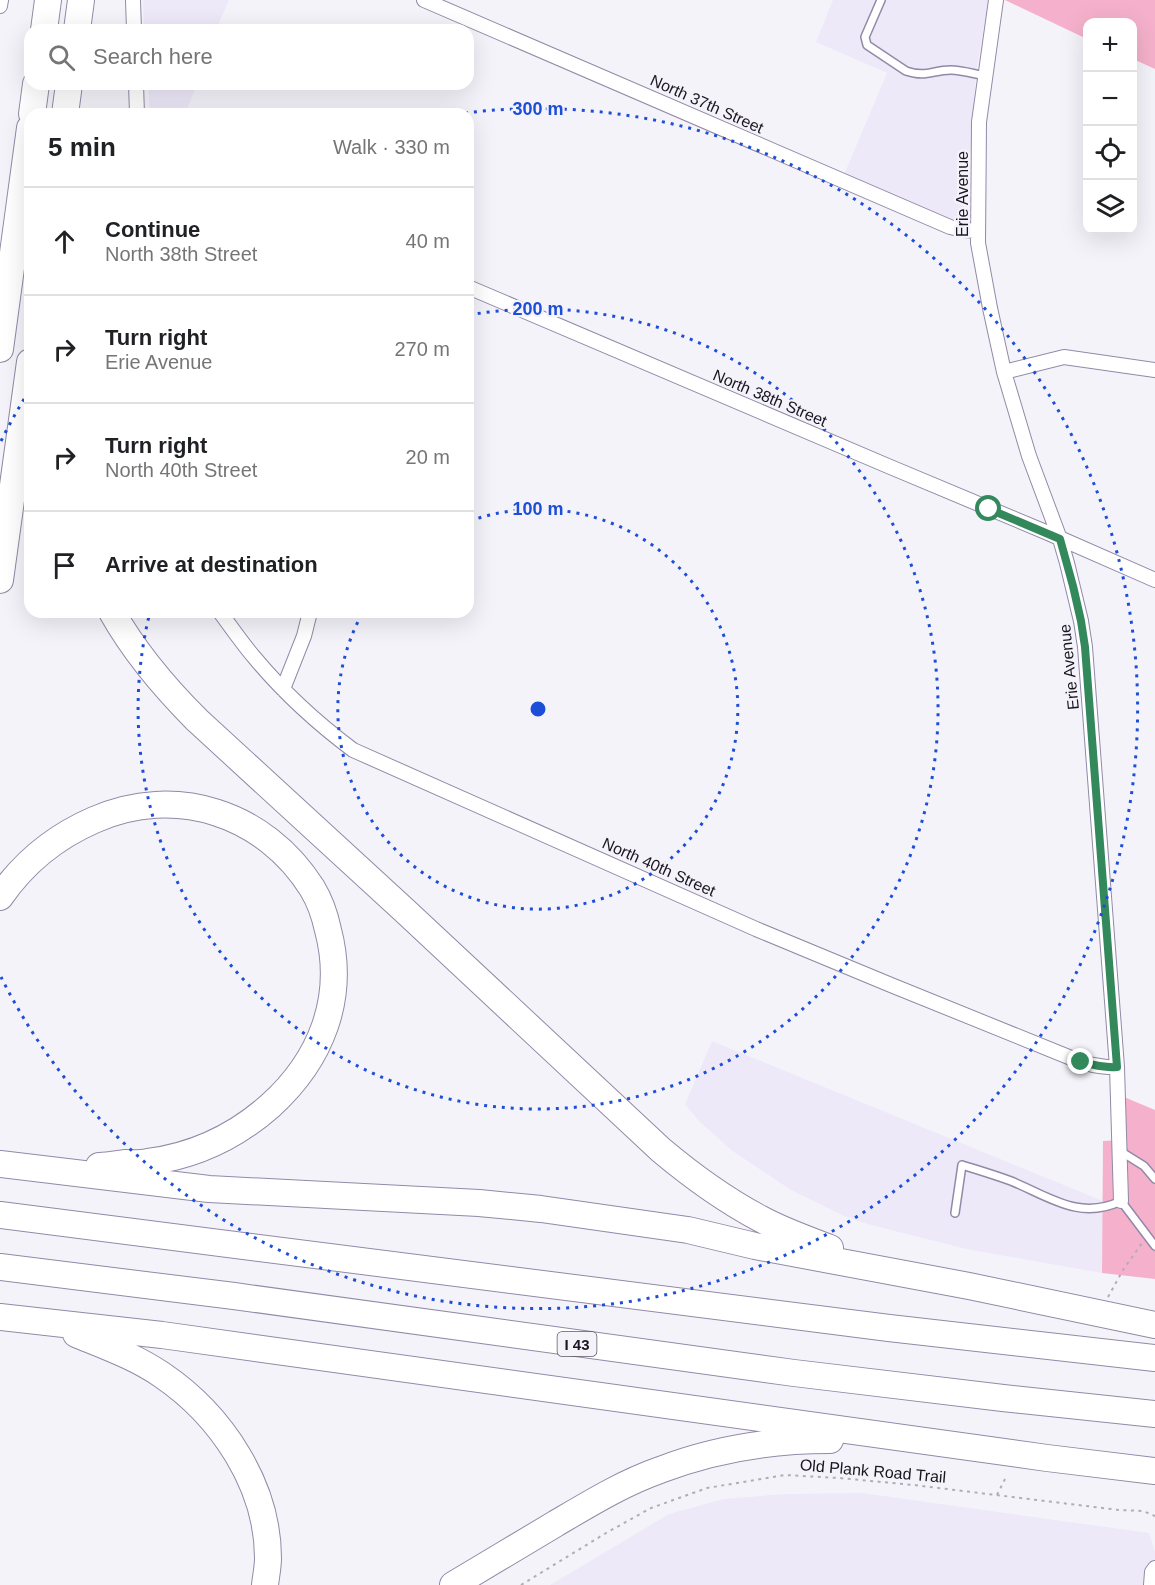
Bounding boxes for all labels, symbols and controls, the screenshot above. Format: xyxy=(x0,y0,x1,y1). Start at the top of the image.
map controls xyxy=(1083,18,1137,234)
button: + xyxy=(1083,18,1137,72)
search box xyxy=(24,24,474,90)
icon: search xyxy=(45,41,78,74)
text: Search here xyxy=(93,44,213,69)
street label: North 37th Street xyxy=(648,71,767,137)
button: − xyxy=(1083,72,1137,126)
text: 300 m xyxy=(512,99,564,119)
button: locate xyxy=(1083,126,1137,180)
text: 5 min xyxy=(48,132,116,162)
text: Walk · 330 m xyxy=(333,136,450,158)
street label: Erie Avenue xyxy=(954,151,971,237)
button: layers xyxy=(1083,180,1137,234)
text: Continue xyxy=(105,217,200,242)
icon: ahead xyxy=(48,225,81,258)
text: 40 m xyxy=(406,230,450,252)
text: North 38th Street xyxy=(105,243,257,265)
text: 200 m xyxy=(512,299,564,319)
text: Turn right xyxy=(105,325,207,350)
icon: right xyxy=(48,333,81,366)
text: 270 m xyxy=(394,338,450,360)
text: Erie Avenue xyxy=(105,351,213,373)
street label: North 38th Street xyxy=(711,366,830,430)
text: Turn right xyxy=(105,433,207,458)
icon: right xyxy=(48,441,81,474)
text: 20 m xyxy=(406,446,450,468)
text: North 40th Street xyxy=(105,459,257,481)
route start xyxy=(975,495,1001,521)
text: 100 m xyxy=(512,499,564,519)
icon: arrive xyxy=(48,549,81,582)
text: Arrive at destination xyxy=(105,552,318,577)
street label: Erie Avenue xyxy=(1056,623,1082,711)
centre of rings xyxy=(528,699,548,719)
street label: North 40th Street xyxy=(600,834,719,900)
route end xyxy=(1067,1048,1093,1074)
road number: I 43 xyxy=(558,1332,596,1356)
street label: Old Plank Road Trail xyxy=(799,1456,947,1486)

